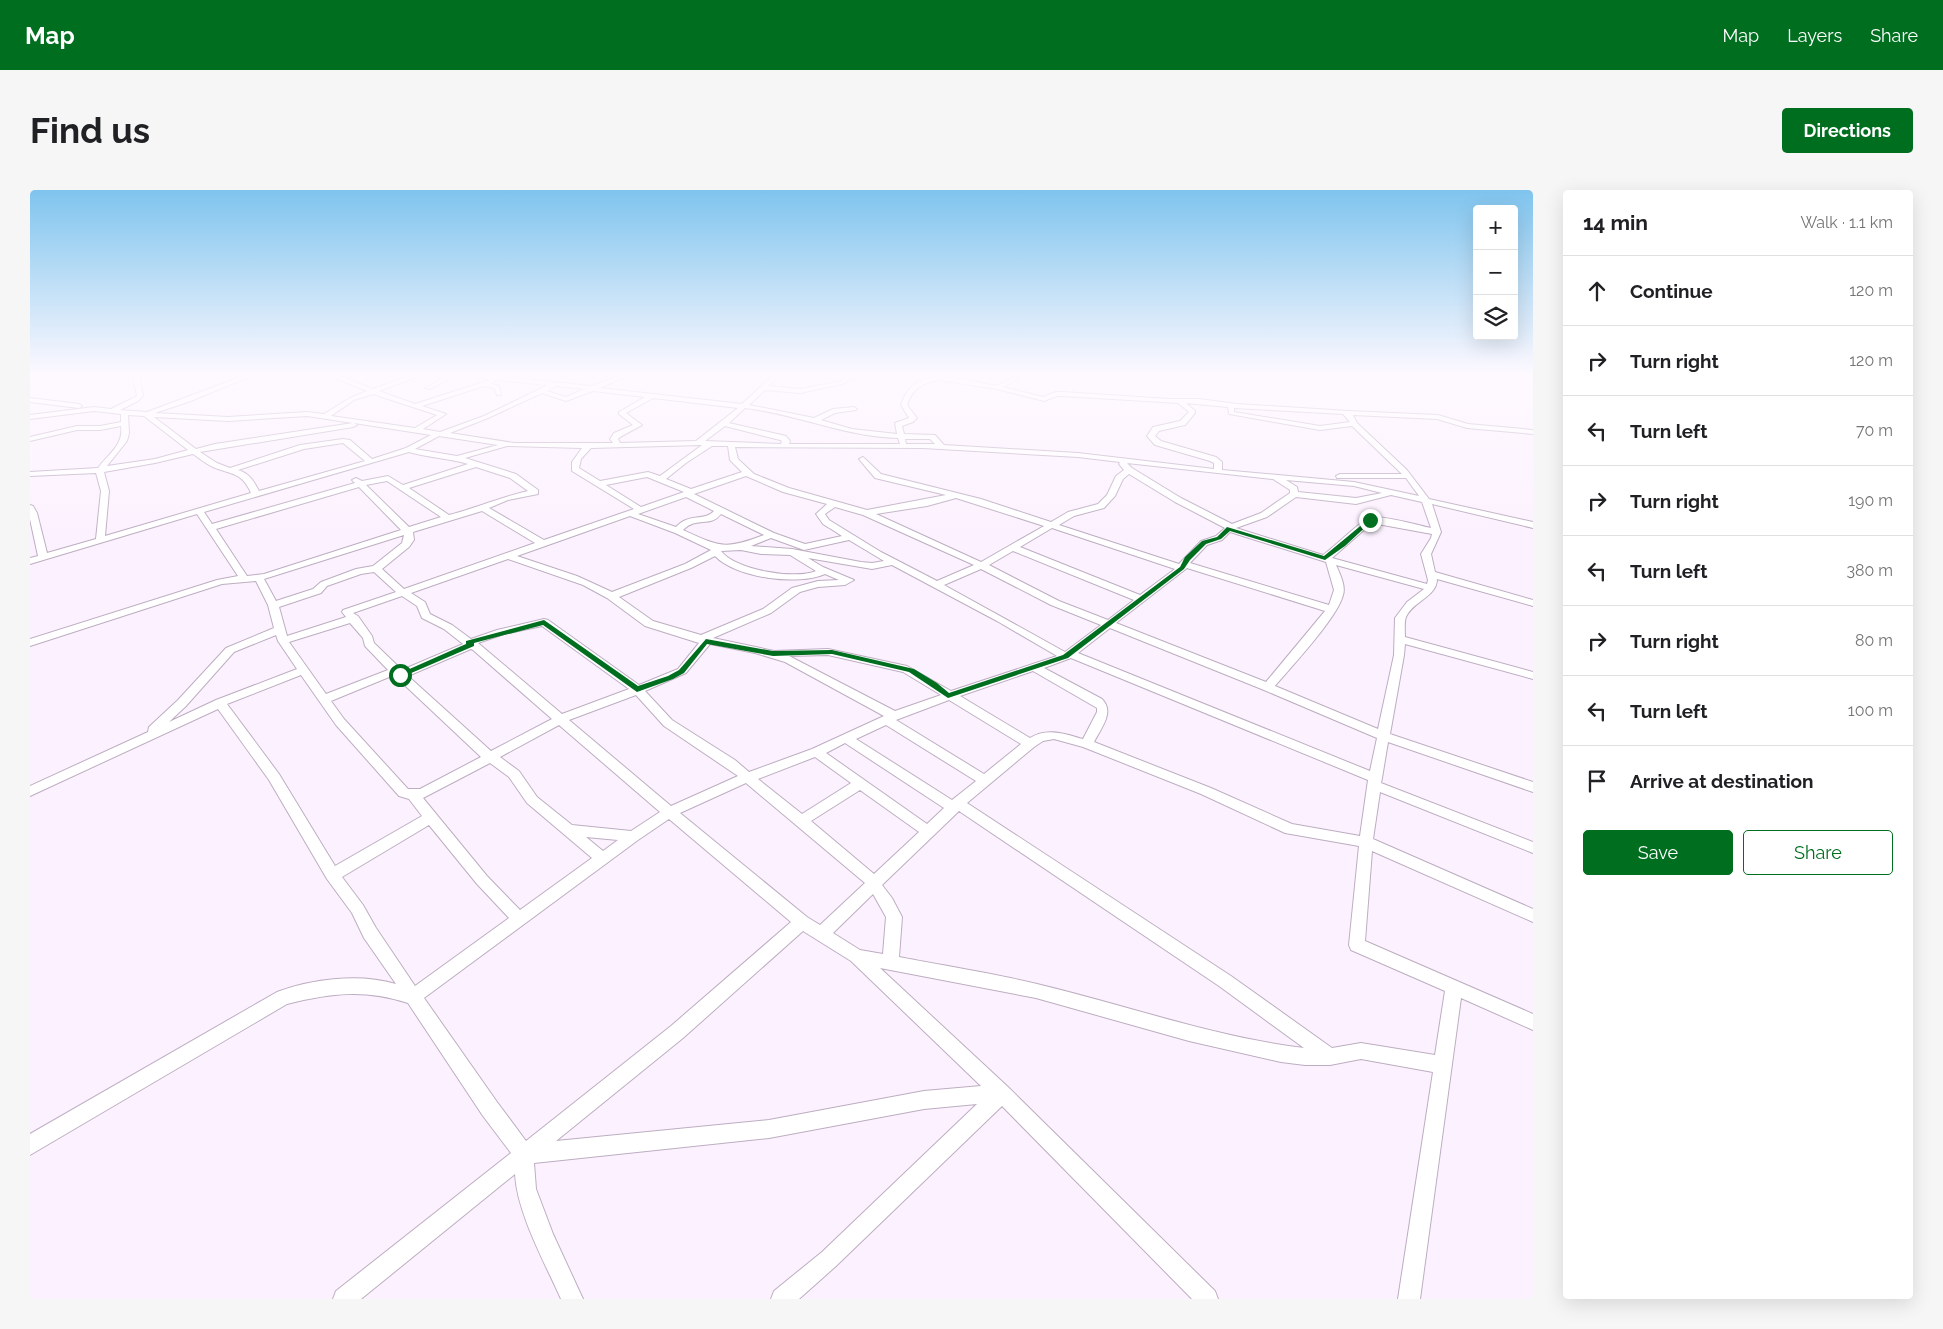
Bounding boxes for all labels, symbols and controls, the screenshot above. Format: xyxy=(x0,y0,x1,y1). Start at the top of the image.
text: Map xyxy=(25,21,75,50)
text: Map xyxy=(1723,25,1759,46)
text: Layers xyxy=(1787,25,1842,46)
text: Share xyxy=(1870,25,1918,46)
button: Directions xyxy=(1782,108,1913,153)
text: Find us xyxy=(30,110,150,151)
map controls xyxy=(1473,205,1518,340)
button: + xyxy=(1473,205,1518,250)
text: 14 min xyxy=(1583,210,1648,235)
text: Walk · 1.1 km xyxy=(1800,213,1893,232)
button: − xyxy=(1473,250,1518,295)
icon: ahead xyxy=(1583,277,1611,305)
text: Continue xyxy=(1630,280,1713,302)
text: 120 m xyxy=(1849,281,1893,300)
button: layers xyxy=(1473,295,1518,340)
icon: right xyxy=(1583,347,1611,375)
text: Turn right xyxy=(1630,350,1719,372)
text: 120 m xyxy=(1849,351,1893,370)
icon: left xyxy=(1583,417,1611,445)
text: Turn left xyxy=(1630,420,1707,442)
text: 70 m xyxy=(1856,421,1893,440)
icon: right xyxy=(1583,487,1611,515)
text: Turn right xyxy=(1630,490,1719,512)
text: 190 m xyxy=(1848,491,1893,510)
route end xyxy=(1359,509,1382,532)
icon: left xyxy=(1583,557,1611,585)
text: Turn left xyxy=(1630,560,1707,582)
text: 380 m xyxy=(1846,561,1893,580)
icon: right xyxy=(1583,627,1611,655)
text: Turn right xyxy=(1630,630,1719,652)
text: 80 m xyxy=(1855,631,1893,650)
route start xyxy=(389,664,412,687)
icon: left xyxy=(1583,697,1611,725)
text: Turn left xyxy=(1630,700,1707,722)
text: 100 m xyxy=(1848,701,1893,720)
icon: arrive xyxy=(1583,767,1611,795)
text: Arrive at destination xyxy=(1630,770,1814,792)
button: Save xyxy=(1583,830,1733,875)
button: Share xyxy=(1743,830,1893,875)

